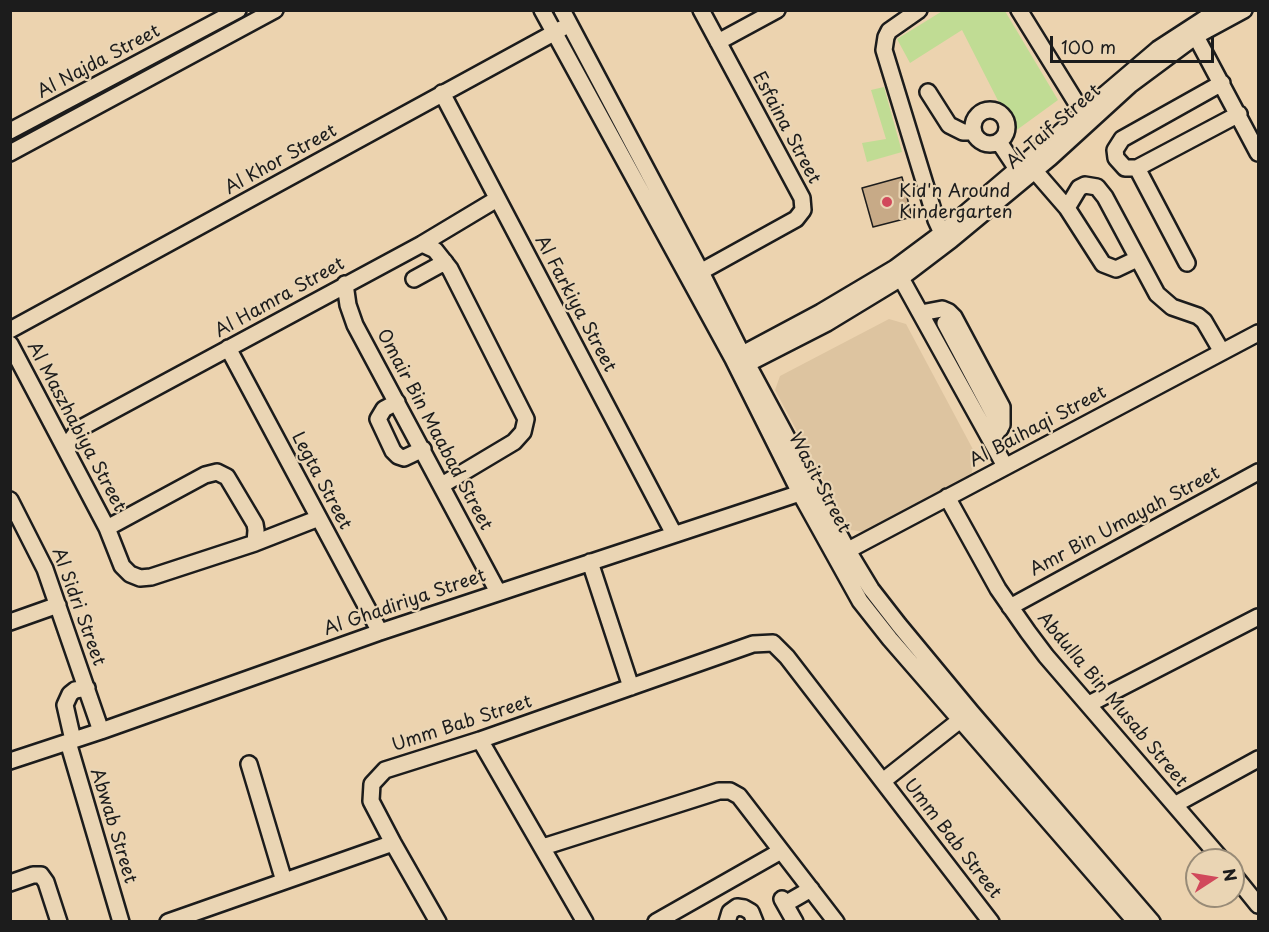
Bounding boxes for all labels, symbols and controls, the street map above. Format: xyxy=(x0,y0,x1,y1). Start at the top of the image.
street label: Al Najda Street xyxy=(34,21,164,103)
scale bar xyxy=(1053,24,1216,62)
text: 100 m xyxy=(1061,33,1116,60)
street label: Esfaina Street xyxy=(747,68,825,188)
street label: Al Taif Street xyxy=(1002,80,1106,174)
street label: Al Khor Street xyxy=(221,120,341,200)
place label: Kid'n Around Kindergarten xyxy=(899,181,1013,224)
marker: Kid'n Around Kindergarten xyxy=(880,195,894,209)
street label: Al Farkiya Street xyxy=(530,232,620,376)
street label: Al Hamra Street xyxy=(211,253,349,343)
street label: Omair Bin Maabad Street xyxy=(372,326,496,534)
street label: Al Maszhabiya Street xyxy=(22,338,130,516)
street label: Al Baihaqi Street xyxy=(966,382,1110,472)
street label: Legta Street xyxy=(286,429,356,533)
street label: Wasit Street xyxy=(784,429,854,537)
street label: Amr Bin Umayah Street xyxy=(1026,463,1224,581)
street label: Al Sidri Street xyxy=(47,545,109,669)
street label: Al Ghadiriya Street xyxy=(321,565,489,641)
street label: Abdulla Bin Musab Street xyxy=(1032,608,1192,792)
street label: Umm Bab Street xyxy=(389,691,535,757)
street label: Abwab Street xyxy=(85,766,141,886)
street label: Umm Bab Street xyxy=(899,775,1005,903)
north arrow xyxy=(1185,848,1245,908)
text: N xyxy=(1218,866,1244,883)

